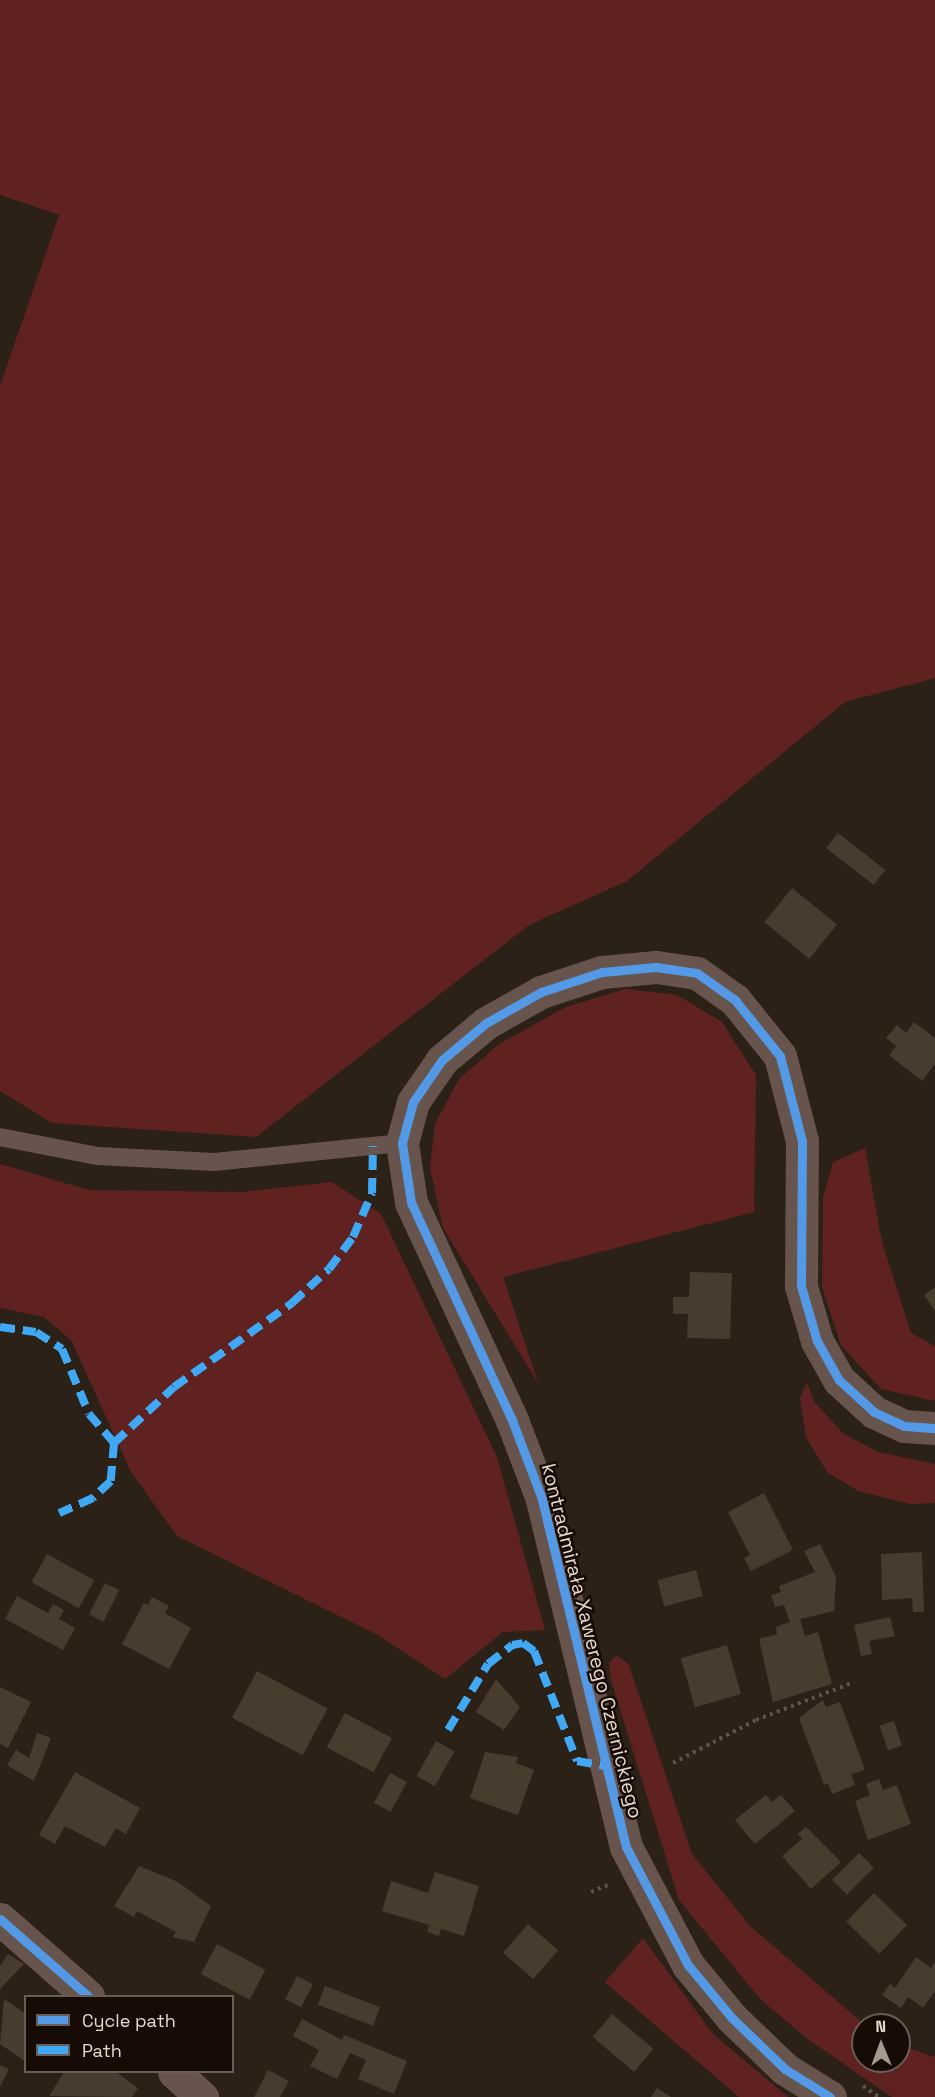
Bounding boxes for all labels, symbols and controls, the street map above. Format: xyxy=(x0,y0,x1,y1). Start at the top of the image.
street label: kontradmirała Xawerego Czernickiego xyxy=(536,1461,648,1821)
legend xyxy=(24,1995,234,2073)
text: Cycle path xyxy=(82,2009,176,2032)
north arrow xyxy=(851,2013,911,2073)
text: N xyxy=(875,2016,886,2037)
text: Path xyxy=(82,2039,122,2062)

